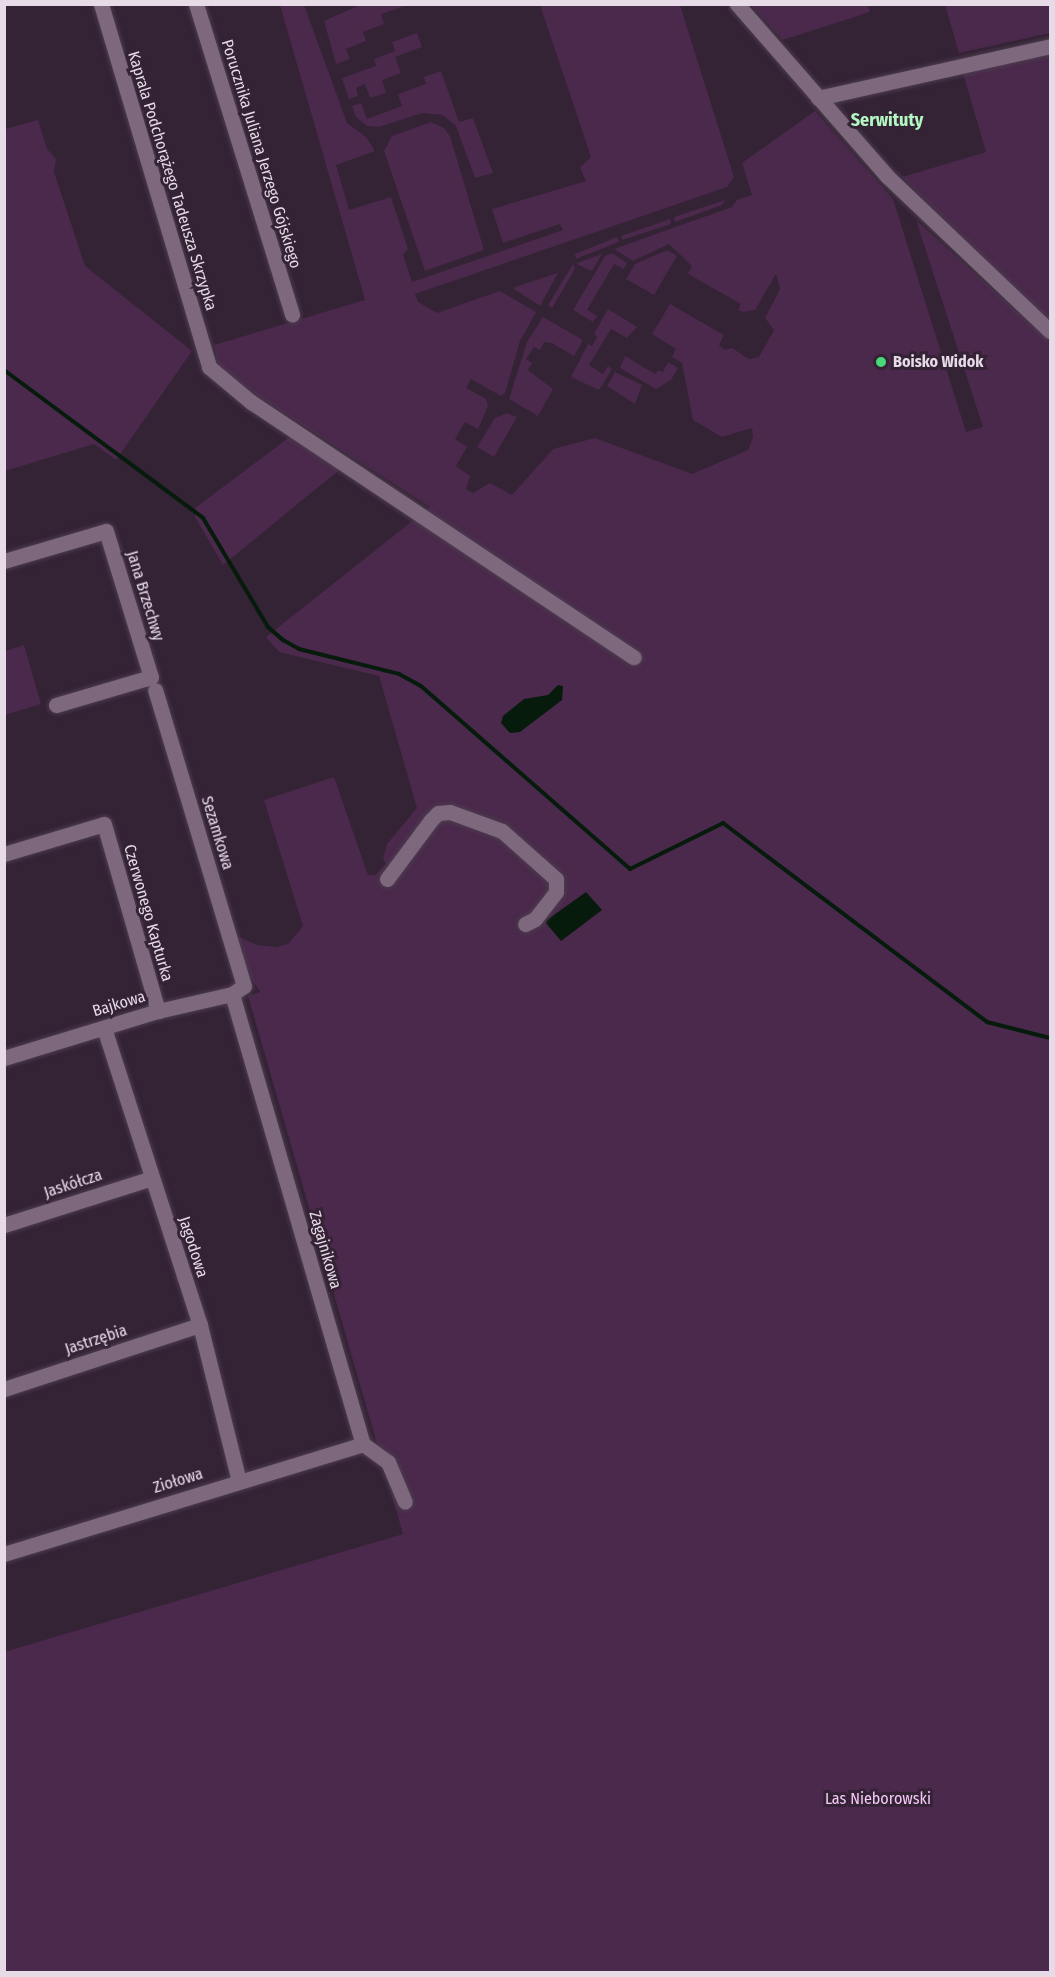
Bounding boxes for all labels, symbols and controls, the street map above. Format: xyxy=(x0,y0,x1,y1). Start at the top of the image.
street label: Porucznika Juliana Jerzego Gójskiego xyxy=(217,37,305,271)
street label: Kaprala Podchorążego Tadeusza Skrzypka xyxy=(123,49,221,313)
district label: Serwituty xyxy=(851,109,923,131)
place label: Boisko Widok xyxy=(893,352,983,372)
marker: Boisko Widok xyxy=(874,355,888,369)
street label: Jana Brzechwy xyxy=(122,549,168,643)
street label: Sezamkowa xyxy=(197,794,237,872)
street label: Czerwonego Kapturka xyxy=(119,842,177,984)
street label: Bajkowa xyxy=(90,987,148,1021)
street label: Jaskółcza xyxy=(42,1166,104,1202)
street label: Zagajnikowa xyxy=(305,1209,345,1291)
street label: Jagodowa xyxy=(174,1214,212,1280)
street label: Jastrzębia xyxy=(63,1321,129,1359)
street label: Ziołowa xyxy=(151,1464,205,1498)
park label: Las Nieborowski xyxy=(825,1789,931,1809)

